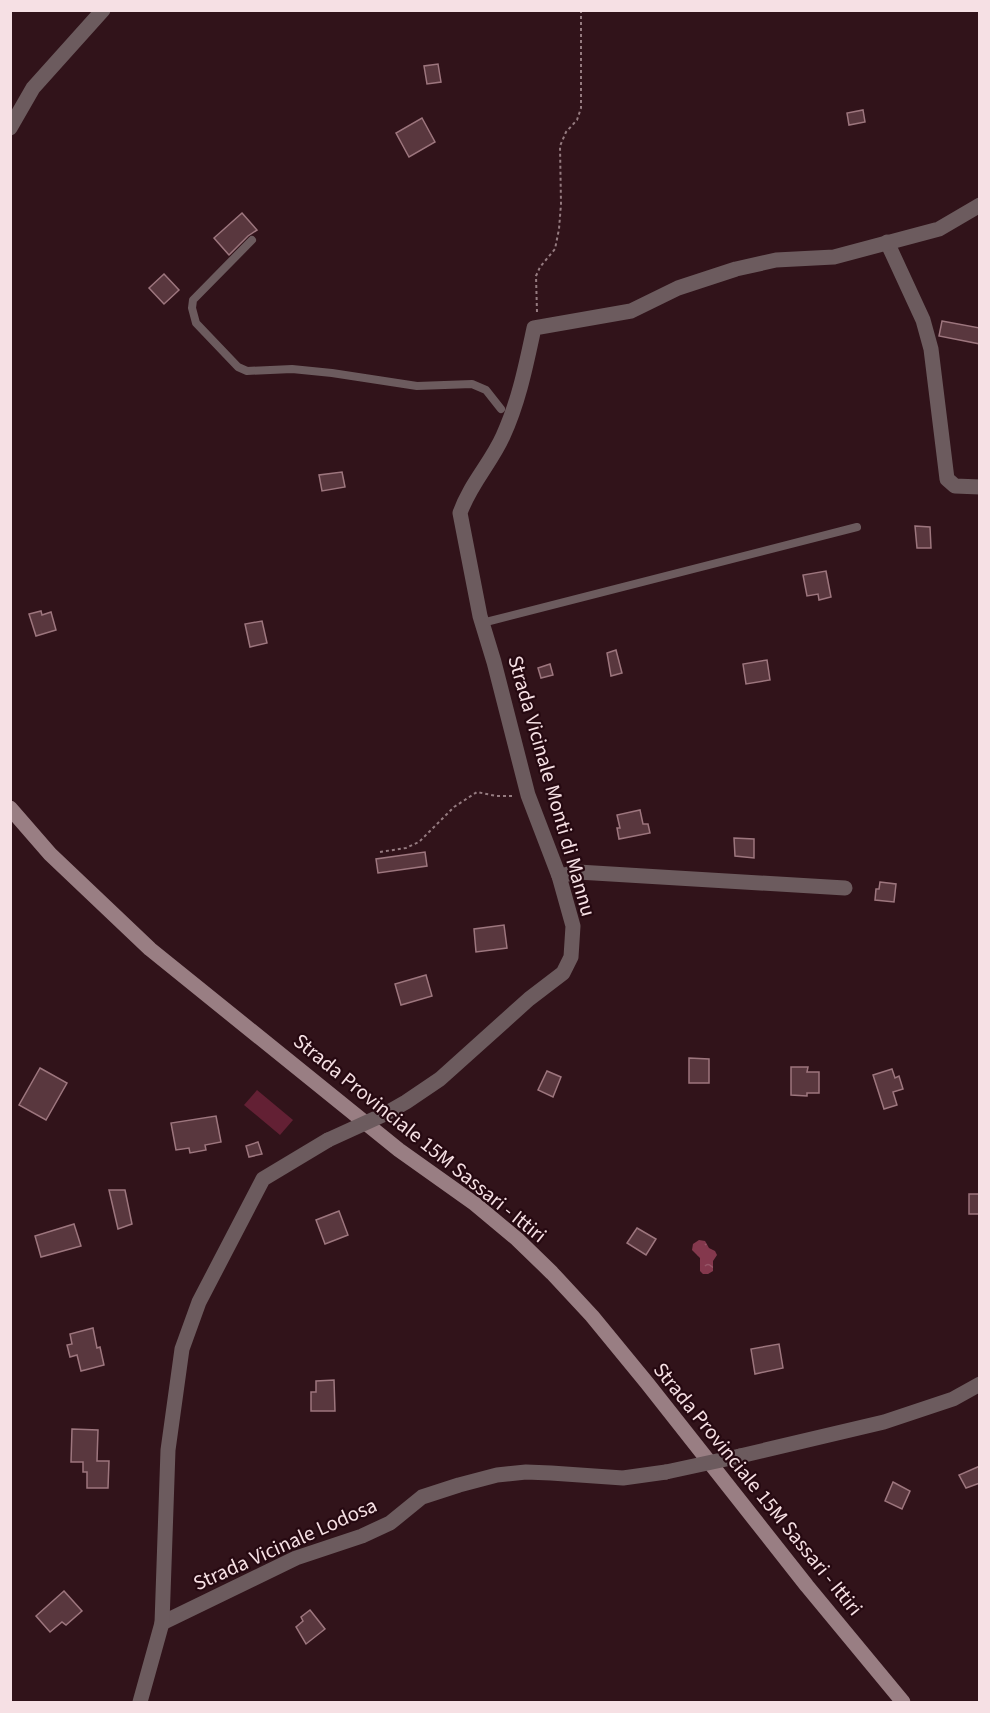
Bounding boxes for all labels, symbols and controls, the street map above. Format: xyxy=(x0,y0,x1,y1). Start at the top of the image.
street label: Strada Vicinale Monti di Mannu xyxy=(500,652,604,920)
street label: Strada Provinciale 15M Sassari - Ittiri xyxy=(287,1026,553,1250)
street label: Strada Provinciale 15M Sassari - Ittiri xyxy=(646,1356,870,1622)
street label: Strada Vicinale Lodosa xyxy=(188,1490,382,1598)

